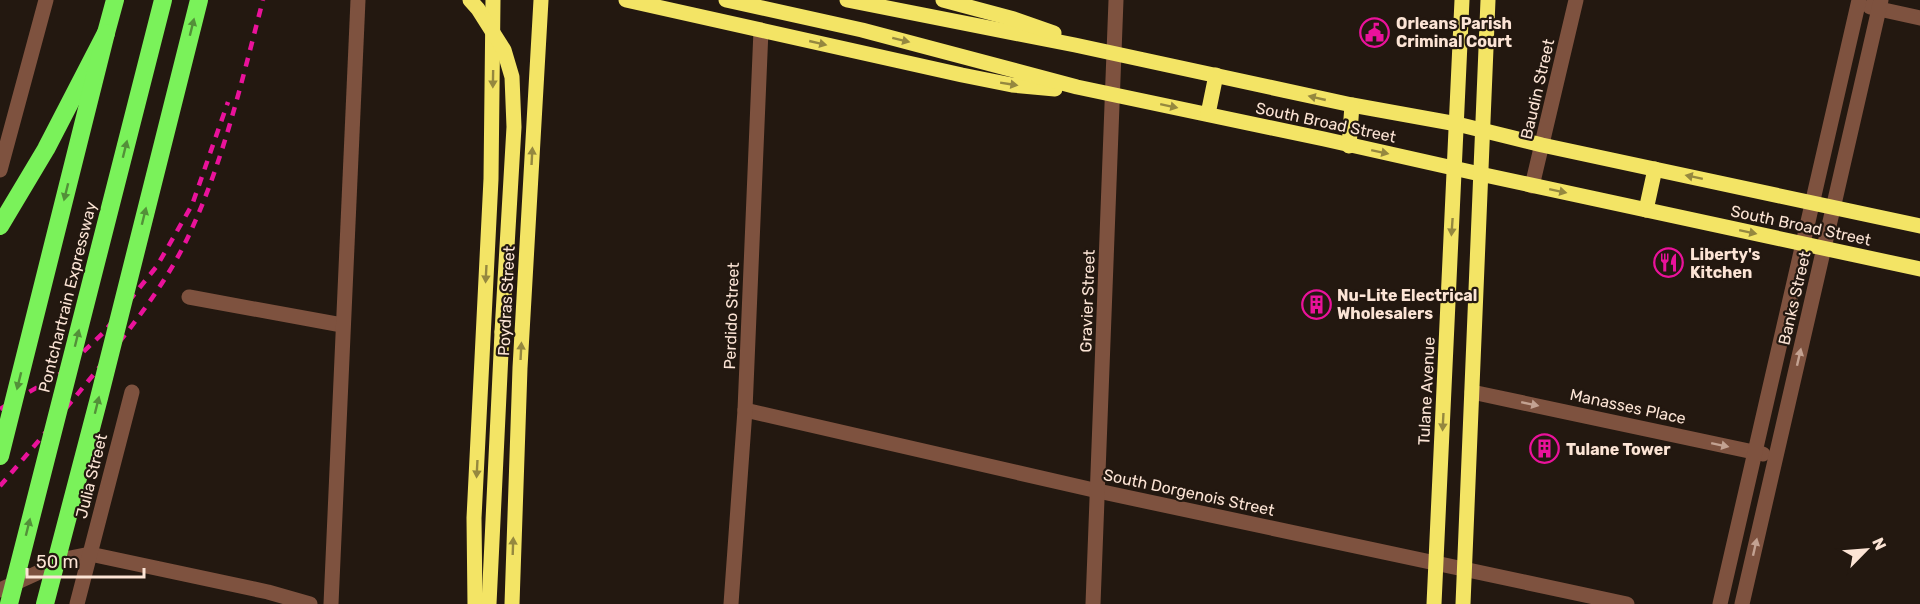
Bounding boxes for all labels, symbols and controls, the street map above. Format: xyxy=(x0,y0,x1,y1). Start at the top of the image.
place label: Orleans Parish Criminal Court xyxy=(1396,14,1513,51)
public building icon: Orleans Parish Criminal Court xyxy=(1359,16,1391,48)
one-way arrow xyxy=(187,18,197,36)
one-way arrow xyxy=(892,35,910,45)
street label: Baudin Street xyxy=(1517,37,1558,141)
one-way arrow xyxy=(809,38,827,48)
one-way arrow xyxy=(488,70,498,89)
one-way arrow xyxy=(999,79,1018,88)
one-way arrow xyxy=(1308,92,1326,102)
street label: South Broad Street xyxy=(1254,98,1398,147)
one-way arrow xyxy=(1160,102,1179,111)
one-way arrow xyxy=(121,140,131,158)
one-way arrow xyxy=(528,147,537,166)
one-way arrow xyxy=(1371,148,1390,157)
one-way arrow xyxy=(1684,172,1703,181)
one-way arrow xyxy=(61,183,70,201)
one-way arrow xyxy=(1548,187,1567,196)
street label: Pontchartrain Expressway xyxy=(35,200,100,395)
street label: South Broad Street xyxy=(1729,201,1873,250)
one-way arrow xyxy=(140,207,150,225)
one-way arrow xyxy=(1447,218,1456,237)
one-way arrow xyxy=(1739,228,1758,237)
street label: Poydras Street xyxy=(494,245,519,357)
place label: Liberty's Kitchen xyxy=(1690,245,1761,282)
restaurant icon: Liberty's Kitchen xyxy=(1653,247,1685,279)
street label: Gravier Street xyxy=(1076,249,1099,353)
street label: Banks Street xyxy=(1774,249,1815,347)
street label: Perdido Street xyxy=(720,262,743,370)
one-way arrow xyxy=(482,265,491,284)
place label: Nu-Lite Electrical Wholesalers xyxy=(1337,286,1477,323)
building icon: Nu-Lite Electrical Wholesalers xyxy=(1300,288,1332,320)
one-way arrow xyxy=(72,329,82,347)
street label: Tulane Avenue xyxy=(1414,336,1439,446)
one-way arrow xyxy=(517,341,526,360)
one-way arrow xyxy=(1794,348,1804,366)
one-way arrow xyxy=(13,372,23,390)
street label: Manasses Place xyxy=(1568,385,1688,428)
one-way arrow xyxy=(93,396,102,414)
one-way arrow xyxy=(1520,400,1539,409)
one-way arrow xyxy=(1438,412,1447,431)
street label: Julia Street xyxy=(72,432,111,520)
building icon: Tulane Tower xyxy=(1529,433,1561,465)
place label: Tulane Tower xyxy=(1566,440,1671,459)
one-way arrow xyxy=(1711,440,1730,450)
one-way arrow xyxy=(472,460,481,479)
street label: South Dorgenois Street xyxy=(1102,465,1276,520)
one-way arrow xyxy=(24,518,34,536)
north arrow xyxy=(1836,520,1896,580)
text: N xyxy=(1868,535,1890,553)
one-way arrow xyxy=(508,536,518,555)
one-way arrow xyxy=(1751,538,1761,556)
scale bar xyxy=(27,541,144,579)
text: 50 m xyxy=(36,551,79,573)

